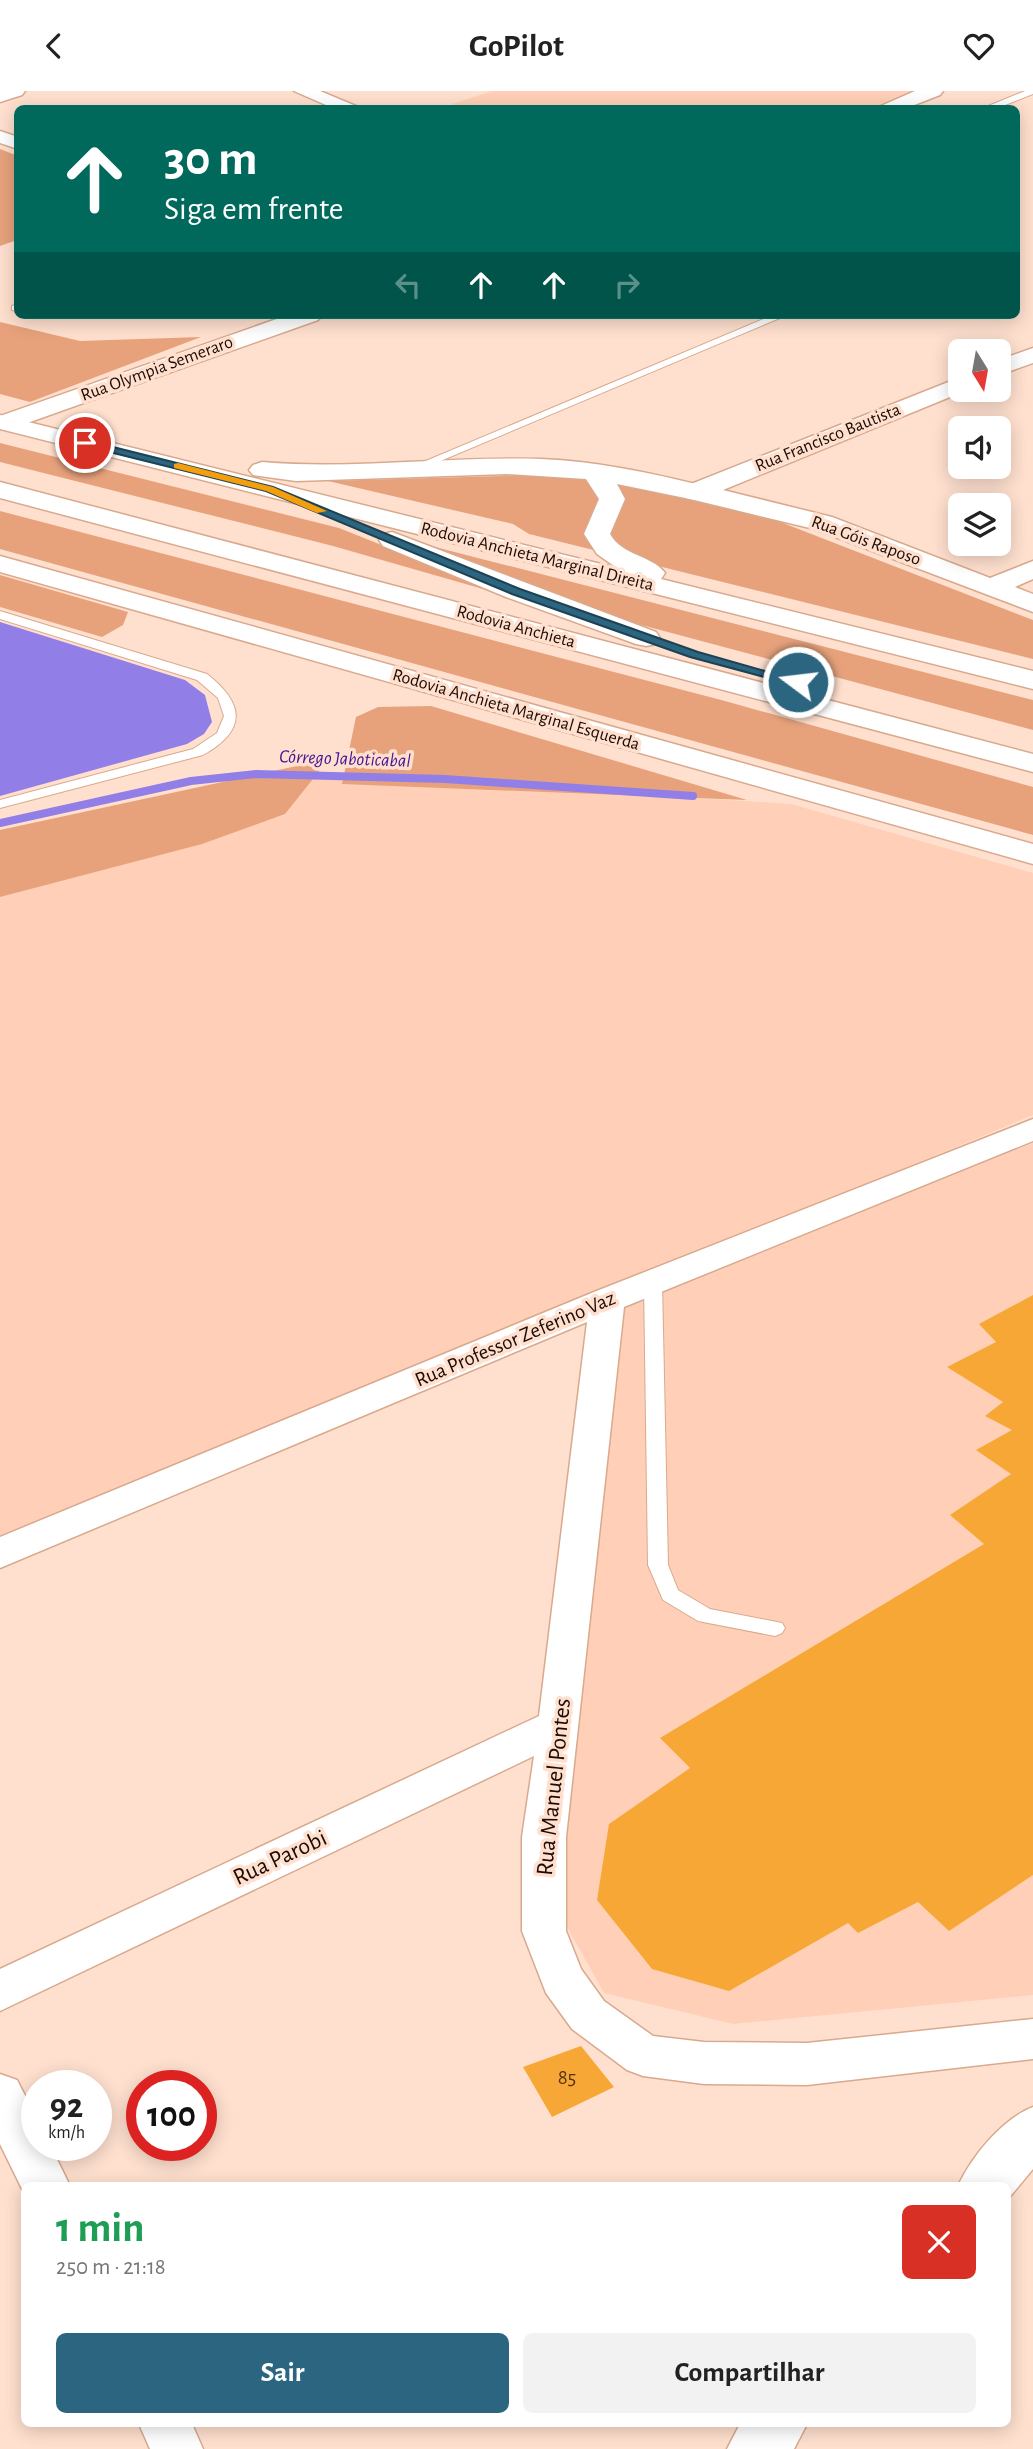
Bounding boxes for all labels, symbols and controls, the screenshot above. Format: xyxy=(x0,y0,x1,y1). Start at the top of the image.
icon: back xyxy=(35,27,73,65)
icon: heart xyxy=(960,27,998,65)
text: GoPilot xyxy=(469,30,564,62)
icon: ahead xyxy=(49,133,140,224)
text: 30 m xyxy=(164,135,258,184)
text: Siga em frente xyxy=(164,193,344,225)
icon: left xyxy=(389,266,427,304)
icon: ahead xyxy=(462,266,500,304)
icon: ahead xyxy=(535,266,573,304)
icon: right xyxy=(608,266,646,304)
street label: Rua Olympia Semeraro xyxy=(79,333,236,405)
north arrow xyxy=(948,339,1012,403)
map controls xyxy=(948,339,1011,556)
street label: Rua Francisco Bautista xyxy=(753,401,903,475)
pin xyxy=(55,413,115,473)
button: sound xyxy=(948,416,1011,479)
icon: arrive xyxy=(66,424,104,462)
button: layers xyxy=(948,493,1011,556)
street label: Rua Góis Raposo xyxy=(809,513,923,569)
street label: Rodovia Anchieta Marginal Direita xyxy=(419,519,655,595)
street label: Rodovia Anchieta xyxy=(455,603,577,651)
position arrow xyxy=(761,645,835,719)
street label: Rodovia Anchieta Marginal Esquerda xyxy=(390,666,642,754)
water label: Córrego Jaboticabal xyxy=(279,747,411,771)
street label: Rua Professor Zeferino Vaz xyxy=(412,1287,618,1391)
street label: Rua Manuel Pontes xyxy=(533,1697,575,1877)
street label: Rua Parobi xyxy=(229,1826,331,1890)
house number: 85 xyxy=(558,2067,576,2088)
speed limit sign: 100 xyxy=(126,2070,217,2161)
text: 92 xyxy=(50,2089,83,2124)
text: km/h xyxy=(48,2124,85,2142)
button: close xyxy=(902,2205,976,2279)
text: 1 min xyxy=(56,2207,145,2249)
text: 250 m · 21:18 xyxy=(56,2256,166,2279)
button: Sair xyxy=(56,2333,509,2413)
button: Compartilhar xyxy=(523,2333,976,2413)

